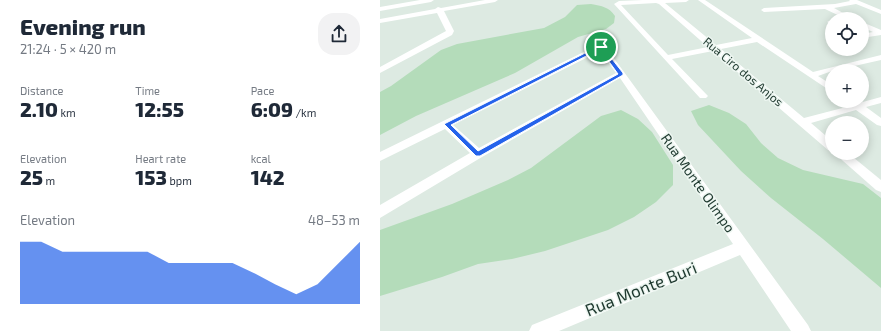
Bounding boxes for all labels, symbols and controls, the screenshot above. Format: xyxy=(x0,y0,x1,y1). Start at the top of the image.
map controls xyxy=(825,12,869,160)
button: locate xyxy=(825,12,869,56)
text: Evening run xyxy=(20,13,146,39)
button: share xyxy=(318,13,360,55)
pin xyxy=(584,30,618,64)
street label: Rua Ciro dos Anjos xyxy=(700,34,786,110)
icon: arrive xyxy=(590,36,612,58)
text: 21:24 · 5 × 420 m xyxy=(20,41,116,57)
button: + xyxy=(825,64,869,108)
text: Distance xyxy=(20,84,63,97)
text: Time xyxy=(135,84,160,97)
text: Pace xyxy=(251,84,274,97)
text: 2.10 xyxy=(20,97,58,121)
text: 12:55 xyxy=(135,97,184,121)
text: 6:09 xyxy=(251,97,293,121)
text: km xyxy=(58,106,76,119)
text: /km xyxy=(293,106,316,119)
button: − xyxy=(825,116,869,160)
street label: Rua Monte Olimpo xyxy=(658,130,739,236)
text: Elevation xyxy=(20,152,67,165)
text: Heart rate xyxy=(135,152,186,165)
text: kcal xyxy=(251,152,271,165)
text: 25 xyxy=(20,165,43,189)
text: 153 xyxy=(135,165,167,189)
text: 142 xyxy=(251,165,284,189)
text: m xyxy=(43,174,55,187)
text: bpm xyxy=(167,174,192,187)
text: Elevation xyxy=(20,212,75,228)
text: 48–53 m xyxy=(308,212,360,228)
street label: Rua Monte Buri xyxy=(582,257,699,320)

